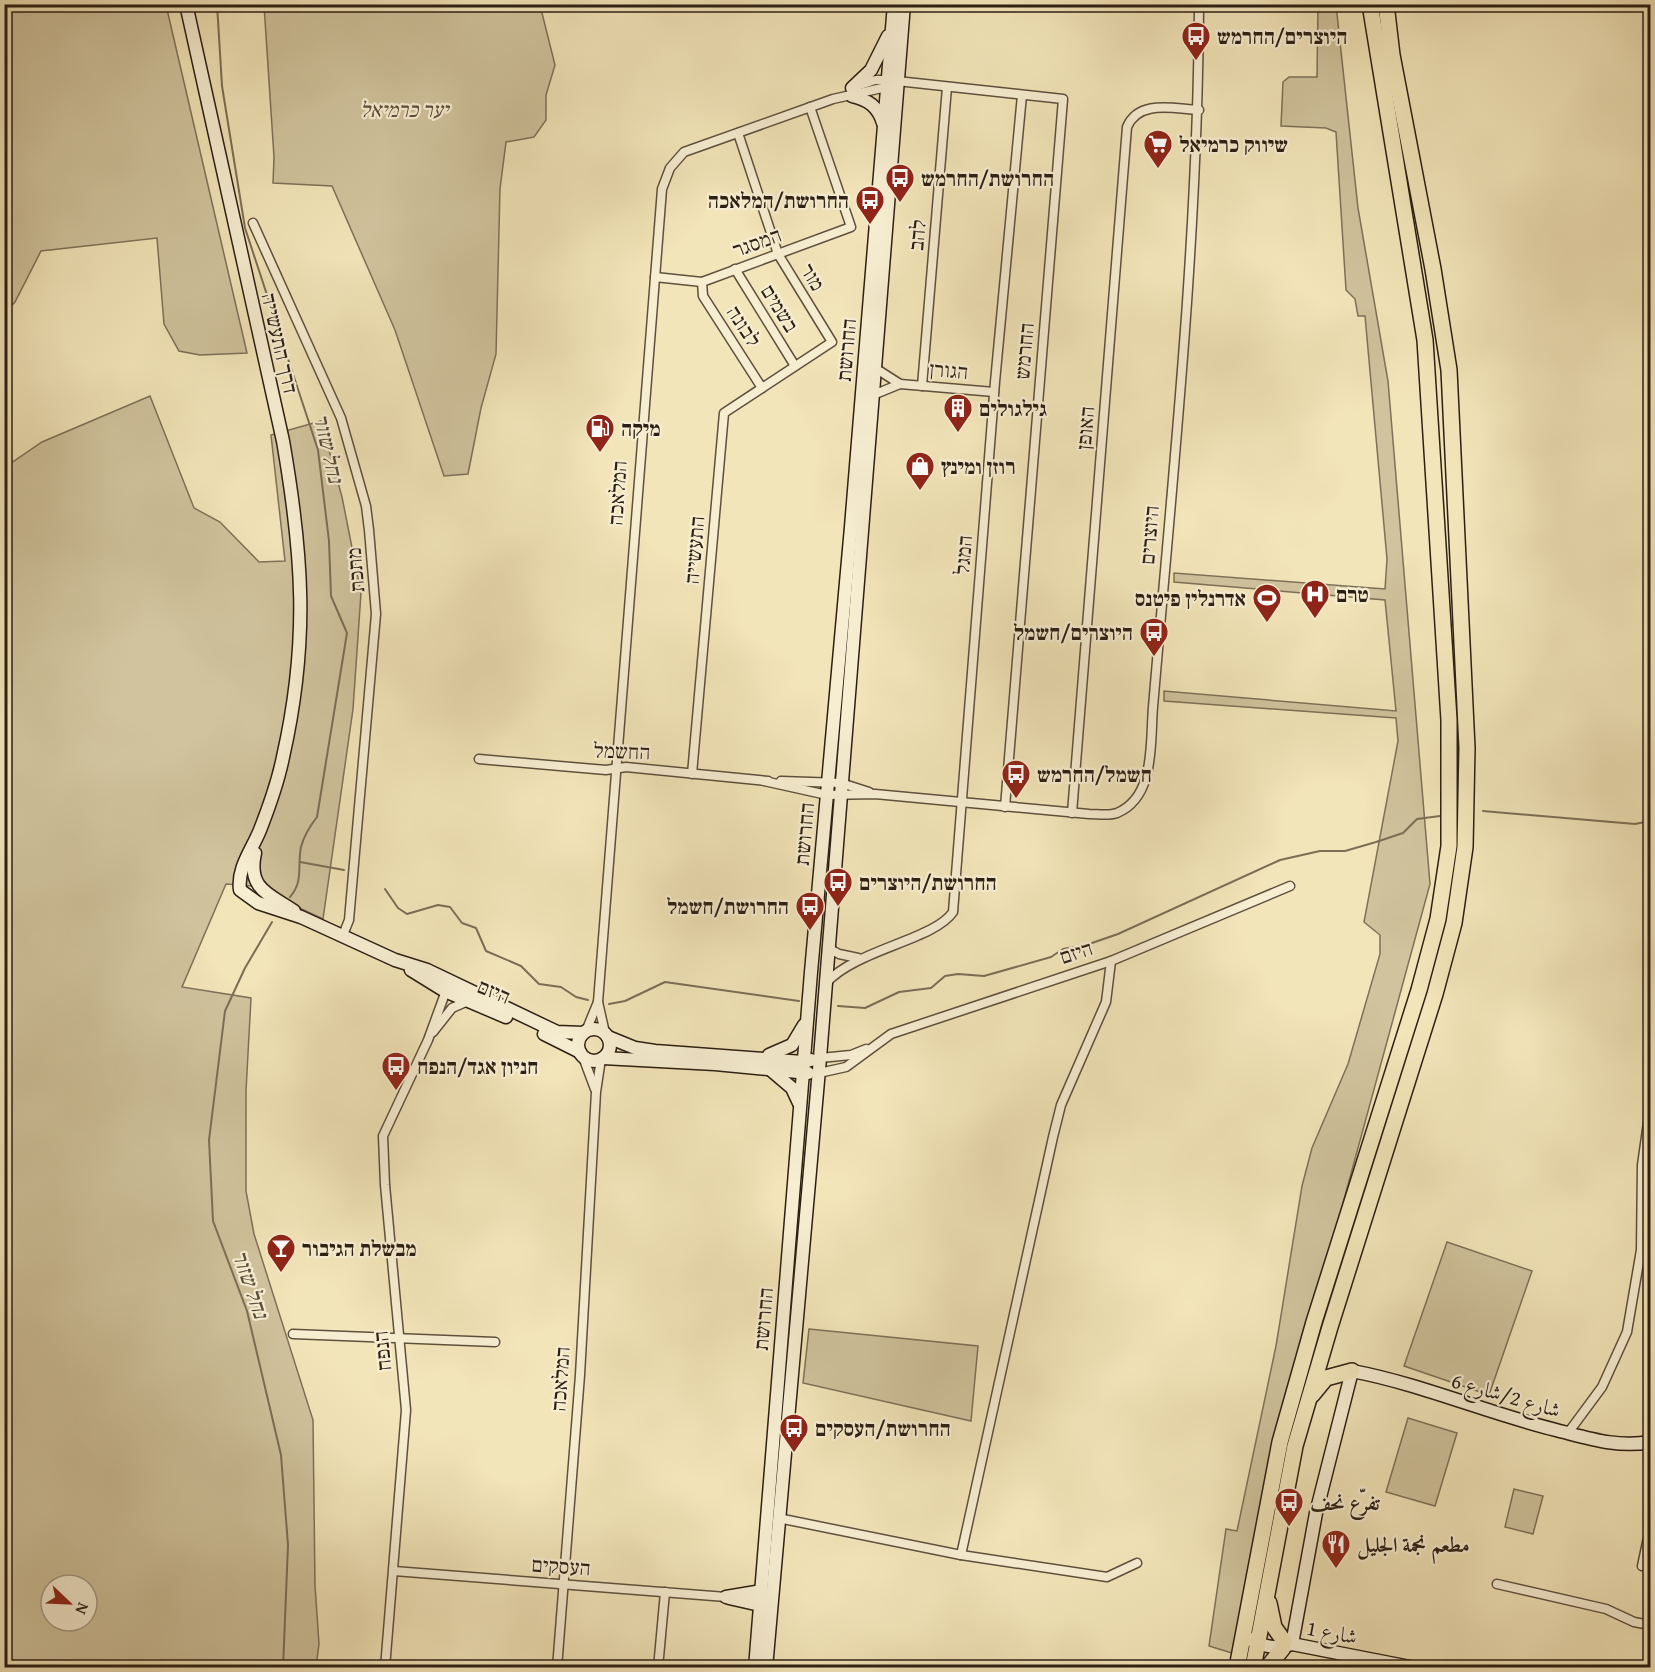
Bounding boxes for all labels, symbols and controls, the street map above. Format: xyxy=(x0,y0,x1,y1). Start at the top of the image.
bus stop icon: היוצרים/החרמש xyxy=(1180,20,1212,62)
place label: היוצרים/החרמש xyxy=(1217,21,1347,52)
park label: יער כרמיאל xyxy=(360,94,450,125)
supermarket icon: שיווק כרמיאל xyxy=(1142,128,1174,170)
place label: שיווק כרמיאל xyxy=(1179,129,1288,160)
bus stop icon: החרושת/החרמש xyxy=(884,162,916,204)
place label: החרושת/החרמש xyxy=(921,163,1054,194)
bus stop icon: החרושת/המלאכה xyxy=(854,184,886,226)
place label: החרושת/המלאכה xyxy=(708,185,849,216)
street label: להב xyxy=(900,218,934,252)
street label: המסגר xyxy=(728,219,786,265)
street label: מור xyxy=(793,257,833,297)
street label: בשמים xyxy=(753,278,807,338)
street label: דרך התעשייה xyxy=(253,290,307,396)
street label: לבונה xyxy=(719,299,769,353)
street label: החרושת xyxy=(828,317,864,383)
street label: החרמש xyxy=(1006,321,1042,381)
street label: הגורן xyxy=(928,353,970,387)
building icon: גילגולים xyxy=(942,392,974,434)
place label: גילגולים xyxy=(979,393,1047,424)
street label: האופן xyxy=(1068,405,1102,451)
water label: נחל שזור xyxy=(306,410,353,487)
fuel station icon: מיקה xyxy=(584,412,616,454)
place label: מיקה xyxy=(621,413,661,444)
shop icon: רוזן ומינץ xyxy=(904,450,936,492)
place label: רוזן ומינץ xyxy=(941,451,1016,482)
street label: המלאכה xyxy=(599,460,635,526)
street label: היוצרים xyxy=(1131,504,1167,566)
street label: התעשייה xyxy=(676,515,712,585)
street label: המגל xyxy=(946,534,980,576)
street label: מתכת xyxy=(338,546,372,594)
hospital icon: טרם xyxy=(1299,578,1331,620)
place label: טרם xyxy=(1336,579,1369,610)
sports icon: אדרנלין פיטנס xyxy=(1251,582,1283,624)
place label: אדרנלין פיטנס xyxy=(1135,583,1246,614)
bus stop icon: היוצרים/חשמל xyxy=(1138,616,1170,658)
place label: היוצרים/חשמל xyxy=(1013,617,1133,648)
street label: החשמל xyxy=(593,735,651,767)
bus stop icon: חשמל/החרמש xyxy=(1000,758,1032,800)
place label: חשמל/החרמש xyxy=(1037,759,1152,790)
street label: החרושת xyxy=(786,801,822,867)
bus stop icon: החרושת/היוצרים xyxy=(822,866,854,908)
place label: החרושת/היוצרים xyxy=(859,867,997,898)
bus stop icon: החרושת/חשמל xyxy=(794,890,826,932)
place label: החרושת/חשמל xyxy=(667,891,789,922)
street label: היזם xyxy=(1055,932,1097,972)
street label: היזם xyxy=(473,970,515,1012)
bus stop icon: חניון אגד/הנפח xyxy=(380,1050,412,1092)
place label: חניון אגד/הנפח xyxy=(417,1051,538,1082)
bar icon: מבשלת הגיבור xyxy=(265,1232,297,1274)
place label: מבשלת הגיבור xyxy=(302,1233,417,1264)
water label: נחל שזור xyxy=(224,1246,278,1324)
street label: החרושת xyxy=(745,1286,781,1352)
street label: הנפח xyxy=(364,1329,400,1373)
street label: המלאכה xyxy=(542,1346,578,1412)
street label: شارع 2/شارع 6 xyxy=(1447,1365,1564,1428)
bus stop icon: החרושת/העסקים xyxy=(778,1412,810,1454)
place label: החרושת/העסקים xyxy=(815,1413,951,1444)
bus stop icon: تفرّع نحف xyxy=(1273,1486,1305,1528)
place label: تفرّع نحف xyxy=(1310,1487,1381,1520)
restaurant icon: مطعم نجمة الجليل xyxy=(1320,1528,1352,1570)
place label: مطعم نجمة الجليل xyxy=(1357,1529,1470,1564)
street label: העסקים xyxy=(530,1548,592,1584)
north arrow xyxy=(39,1573,99,1633)
text: N xyxy=(70,1599,96,1619)
street label: شارع 1 xyxy=(1303,1612,1360,1655)

